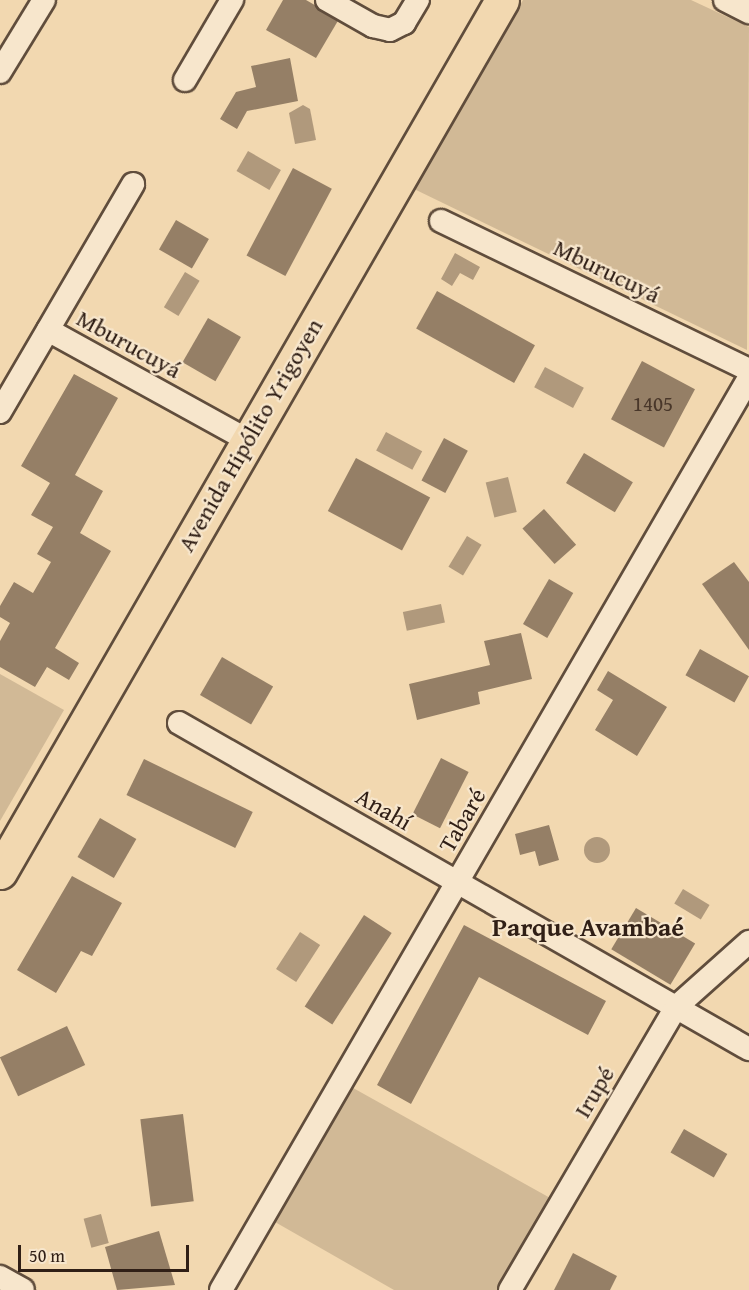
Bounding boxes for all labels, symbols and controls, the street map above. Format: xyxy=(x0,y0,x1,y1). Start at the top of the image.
street label: Mburucuyá xyxy=(549,233,665,309)
street label: Mburucuyá xyxy=(72,304,186,384)
street label: Avenida Hipólito Yrigoyen xyxy=(171,313,329,557)
house number: 1405 xyxy=(633,391,673,417)
street label: Anahí xyxy=(351,782,417,836)
street label: Tabaré xyxy=(432,783,492,857)
district label: Parque Avambaé xyxy=(492,911,684,943)
street label: Irupé xyxy=(568,1061,620,1123)
scale bar xyxy=(21,1233,192,1271)
text: 50 m xyxy=(29,1242,65,1269)

